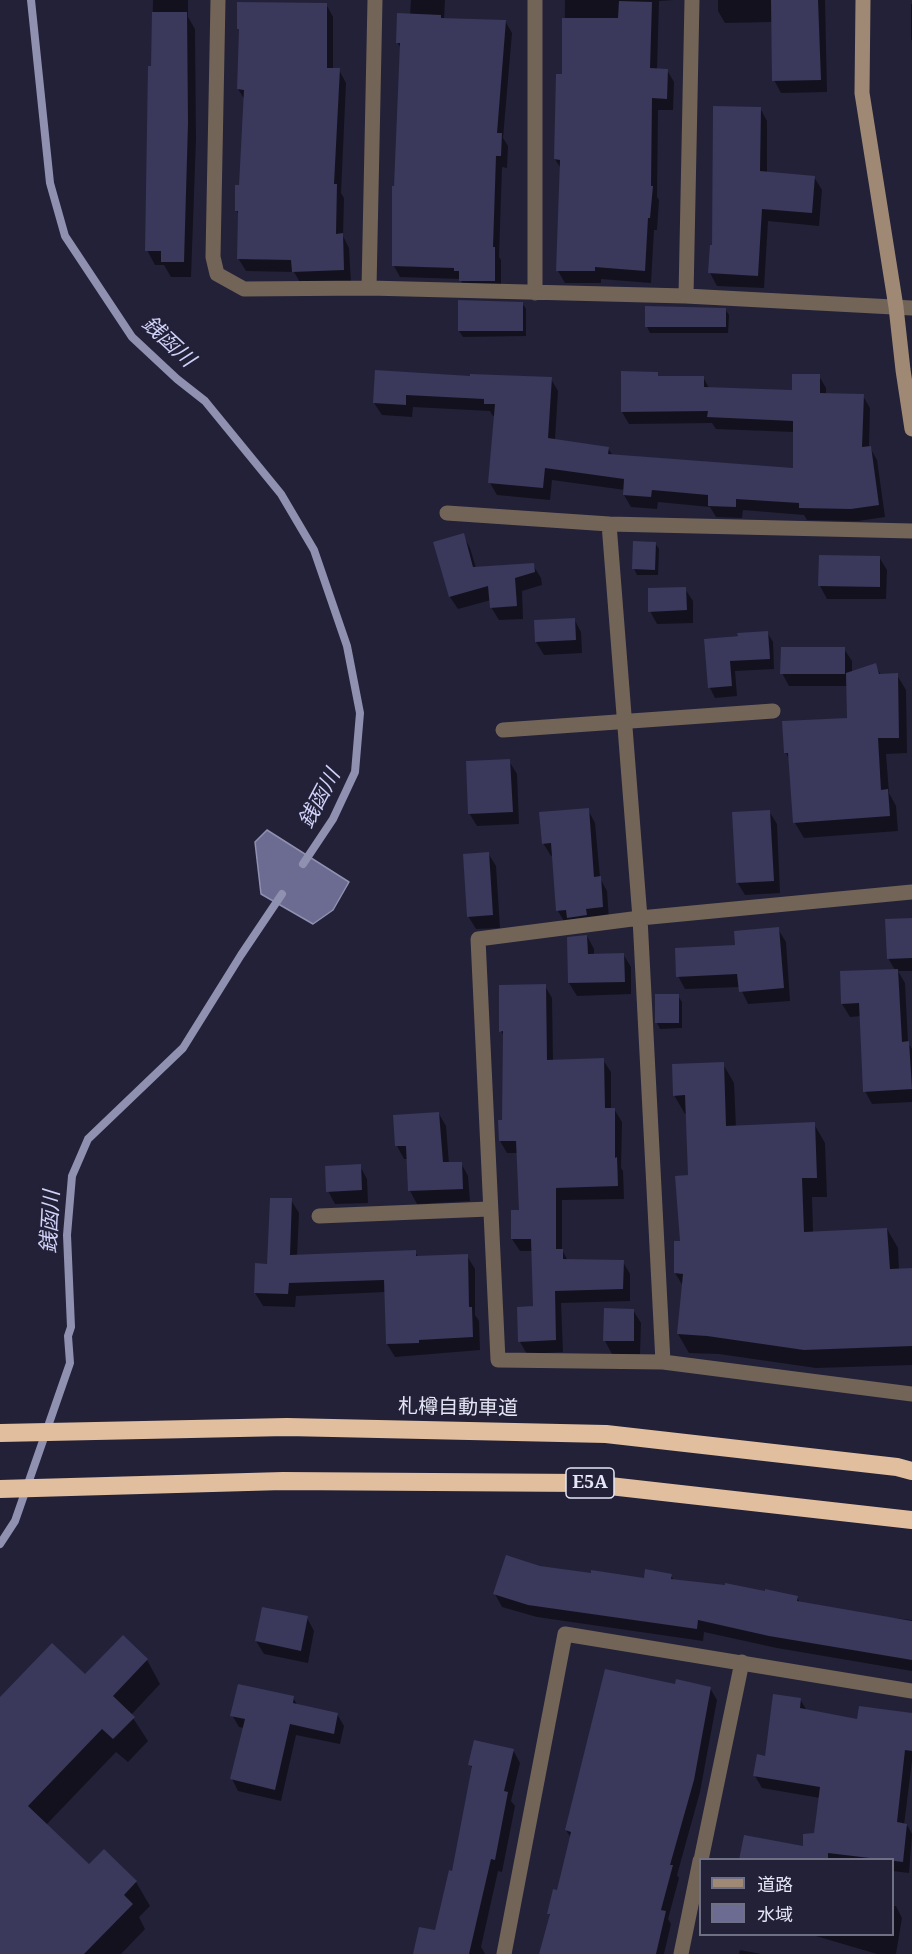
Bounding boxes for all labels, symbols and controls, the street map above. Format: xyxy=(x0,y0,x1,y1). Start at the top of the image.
water label: 銭函川 xyxy=(136,311,200,373)
water label: 銭函川 xyxy=(294,765,346,833)
water label: 銭函川 xyxy=(37,1190,65,1254)
street label: 札樽自動車道 xyxy=(398,1395,518,1421)
road number: E5A xyxy=(566,1468,614,1498)
legend xyxy=(699,1858,894,1936)
text: 道路 xyxy=(757,1872,793,1896)
text: 水域 xyxy=(757,1902,793,1926)

